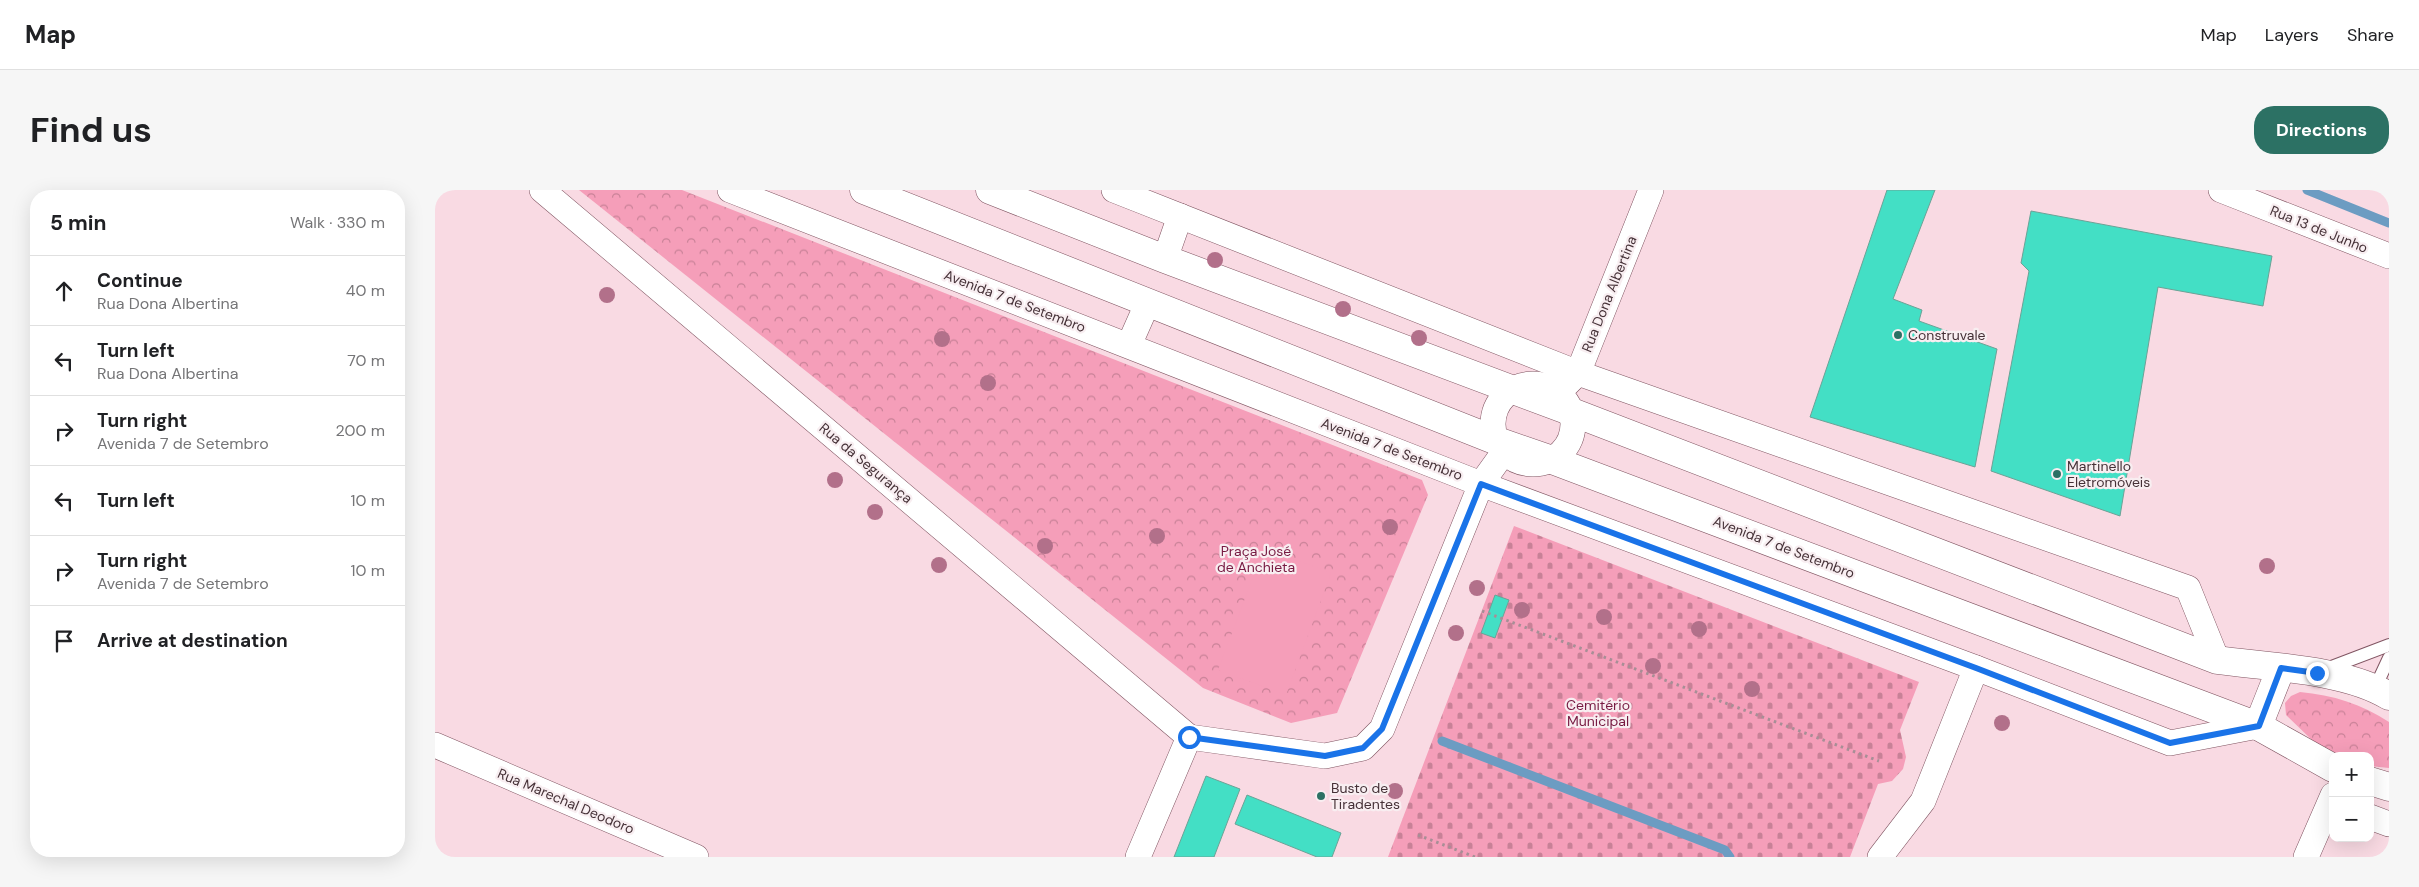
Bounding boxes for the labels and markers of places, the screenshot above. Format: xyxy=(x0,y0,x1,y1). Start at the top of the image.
place label: Construvale xyxy=(1908,326,1986,344)
marker: Construvale xyxy=(1892,329,1904,341)
place label: Martinello Eletromóveis xyxy=(2067,457,2150,491)
marker: Martinello Eletromóveis xyxy=(2051,468,2063,480)
place label: Busto de Tiradentes xyxy=(1331,779,1400,813)
marker: Busto de Tiradentes xyxy=(1315,790,1327,802)

